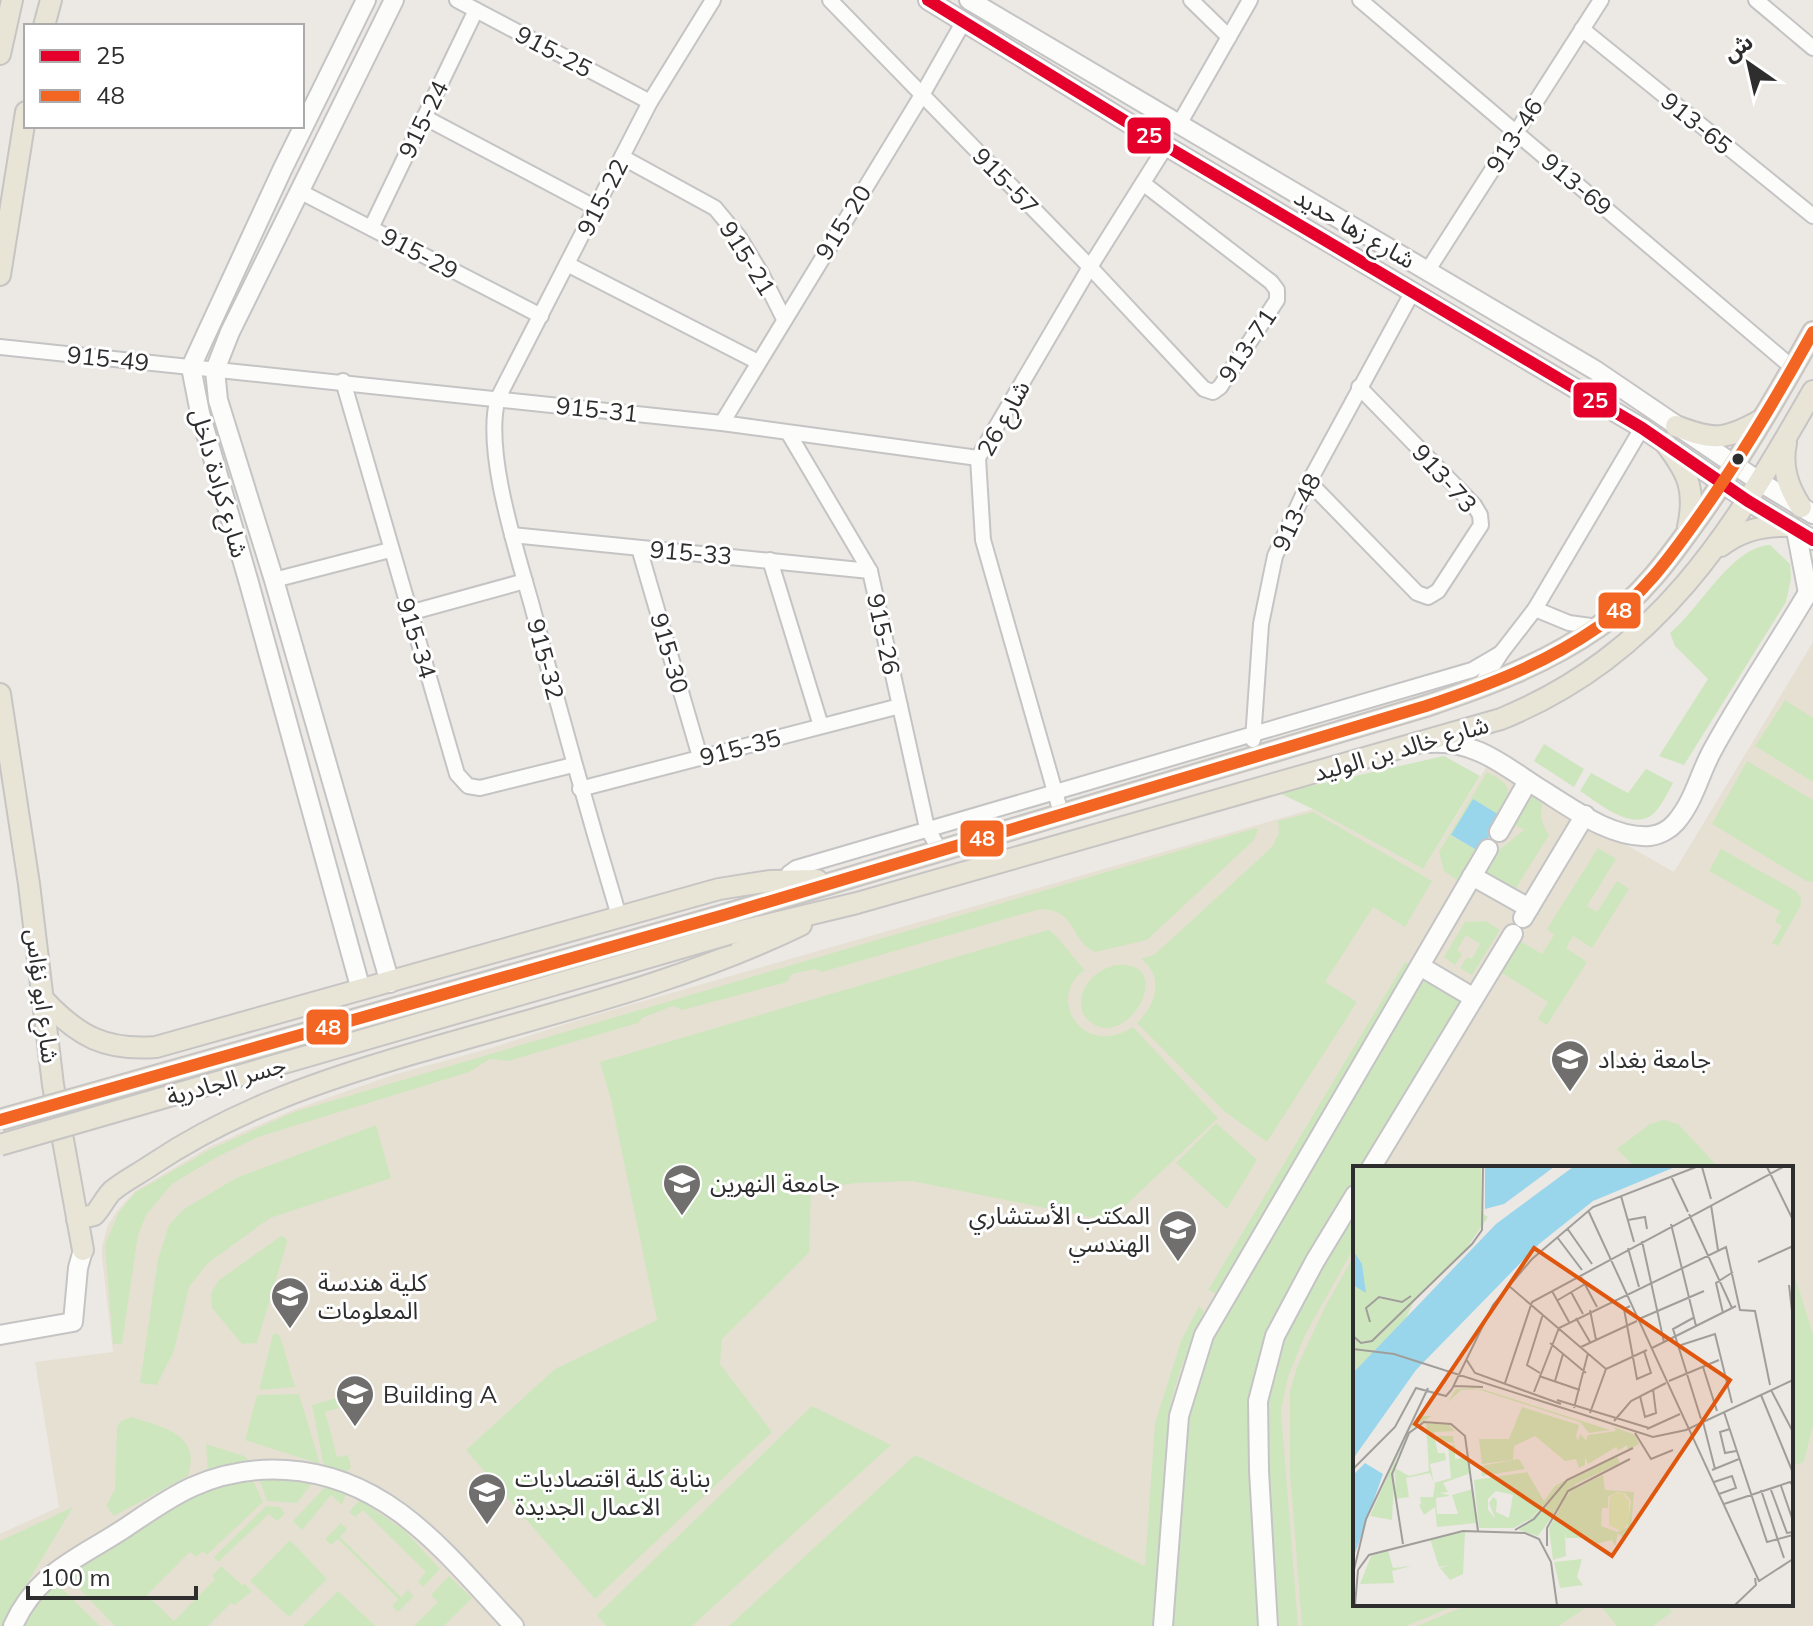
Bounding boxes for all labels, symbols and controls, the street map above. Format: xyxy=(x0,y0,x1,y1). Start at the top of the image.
street label: 915-25 xyxy=(511,18,597,84)
legend xyxy=(24,24,304,128)
north arrow xyxy=(1709,24,1789,104)
text: ش xyxy=(1717,27,1758,67)
text: 25 xyxy=(96,40,125,70)
street label: 915-24 xyxy=(391,75,455,163)
text: 48 xyxy=(96,80,125,110)
street label: 913-65 xyxy=(1656,85,1738,161)
street label: 913-46 xyxy=(1479,92,1549,178)
line badge: 25 xyxy=(1126,116,1172,155)
text: 25 xyxy=(1136,121,1162,149)
street label: 915-57 xyxy=(967,141,1045,221)
street label: 913-69 xyxy=(1536,146,1618,222)
street label: 915-22 xyxy=(570,154,634,240)
street label: 915-20 xyxy=(808,179,878,265)
street label: شارع زها حديد xyxy=(1288,181,1421,277)
street label: 915-21 xyxy=(713,215,783,301)
street label: 915-29 xyxy=(377,220,463,286)
street label: 913-71 xyxy=(1212,303,1282,387)
street label: 915-49 xyxy=(66,339,150,377)
street label: شارع 26 xyxy=(970,375,1039,463)
line badge: 25 xyxy=(1572,381,1618,419)
text: 25 xyxy=(1582,386,1608,414)
street label: 915-31 xyxy=(555,390,639,428)
street label: شارع كرادة داخل xyxy=(182,405,256,562)
street label: 913-73 xyxy=(1406,437,1484,519)
unlabelled marker xyxy=(1730,451,1746,467)
street label: 913-48 xyxy=(1265,468,1327,556)
street label: 915-33 xyxy=(649,533,733,571)
street label: 915-26 xyxy=(861,591,907,677)
line badge: 48 xyxy=(1597,591,1642,630)
street label: 915-34 xyxy=(391,594,443,682)
text: 48 xyxy=(1606,596,1632,624)
street label: 915-30 xyxy=(644,609,696,697)
street label: 915-32 xyxy=(521,615,571,703)
street label: شارع خالد بن الوليد xyxy=(1310,709,1493,790)
street label: 915-35 xyxy=(696,722,784,772)
line badge: 48 xyxy=(959,819,1005,858)
text: 48 xyxy=(969,824,995,852)
street label: شارع ابو نؤاس xyxy=(17,927,66,1065)
line badge: 48 xyxy=(305,1008,350,1046)
text: 48 xyxy=(315,1013,341,1041)
school or university icon: جامعة بغداد xyxy=(1549,1038,1591,1093)
place label: جامعة بغداد xyxy=(1598,1044,1711,1074)
street label: جسر الجادرية xyxy=(163,1049,289,1111)
school or university icon: جامعة النهرين xyxy=(661,1162,703,1217)
inset map xyxy=(1353,1166,1793,1606)
place label: جامعة النهرين xyxy=(710,1168,840,1198)
place label: المكتب الأستشاري الهندسي xyxy=(969,1200,1150,1263)
school or university icon: المكتب الأستشاري الهندسي xyxy=(1157,1208,1199,1263)
place label: كلية هندسة المعلومات xyxy=(318,1267,428,1325)
school or university icon: كلية هندسة المعلومات xyxy=(269,1275,311,1330)
school or university icon: Building A xyxy=(334,1373,376,1428)
place label: Building A xyxy=(383,1379,498,1409)
place label: بناية كلية اقتصاديات الاعمال الجديدة xyxy=(515,1463,710,1521)
school or university icon: بناية كلية اقتصاديات الاعمال الجديدة xyxy=(466,1471,508,1526)
scale bar xyxy=(28,1550,196,1600)
text: 100 m xyxy=(40,1562,111,1592)

